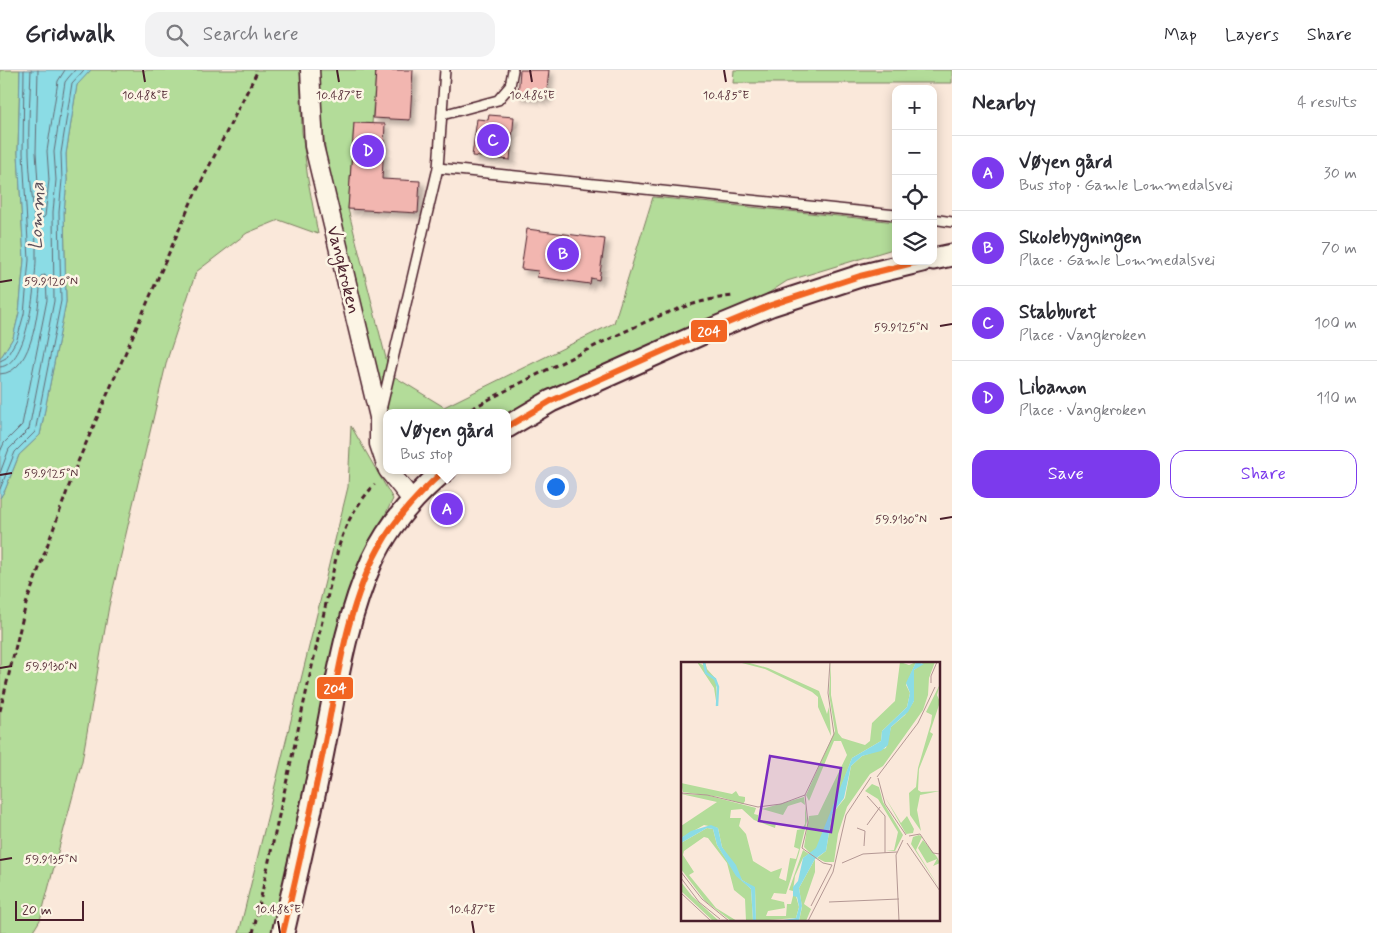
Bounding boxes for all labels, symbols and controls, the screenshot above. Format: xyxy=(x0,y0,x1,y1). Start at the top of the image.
search box xyxy=(145,12,495,57)
text: Gridwalk xyxy=(25,19,115,50)
icon: search xyxy=(163,21,191,49)
text: Search here xyxy=(203,22,298,47)
text: Map xyxy=(1164,23,1197,47)
text: Layers xyxy=(1225,23,1279,47)
text: Share xyxy=(1307,23,1352,47)
map controls xyxy=(892,85,937,265)
button: + xyxy=(892,85,937,130)
text: 10.488°E xyxy=(122,88,168,104)
text: 10.487°E xyxy=(316,88,362,104)
text: 10.486°E xyxy=(509,88,555,104)
text: 10.485°E xyxy=(703,88,749,104)
text: Nearby xyxy=(972,89,1036,117)
text: 4 results xyxy=(1297,92,1357,113)
pin: C xyxy=(477,121,509,159)
button: − xyxy=(892,130,937,175)
pin: D xyxy=(352,132,384,170)
text: Vøyen gård xyxy=(1019,150,1112,175)
text: A xyxy=(983,163,993,184)
text: 30 m xyxy=(1324,163,1357,184)
button: locate xyxy=(892,175,937,220)
text: Bus stop · Gamle Lommedalsvei xyxy=(1019,175,1233,196)
water label: Lomma xyxy=(23,181,51,250)
button: layers xyxy=(892,220,937,265)
street label: Vangkroken xyxy=(320,223,366,317)
text: Skolebygningen xyxy=(1019,225,1142,250)
pin: B xyxy=(547,235,579,273)
text: B xyxy=(983,238,993,259)
text: 70 m xyxy=(1321,238,1357,259)
text: Place · Gamle Lommedalsvei xyxy=(1019,250,1215,271)
text: 59.9120°N xyxy=(24,274,78,290)
text: Stabburet xyxy=(1019,300,1097,325)
text: C xyxy=(982,313,994,334)
text: 100 m xyxy=(1314,313,1357,334)
line badge: 204 xyxy=(690,319,728,343)
text: 59.9125°N xyxy=(874,320,928,336)
text: 204 xyxy=(697,323,721,341)
text: Place · Vangkroken xyxy=(1019,325,1146,346)
text: Libanon xyxy=(1019,375,1087,400)
text: D xyxy=(982,388,994,409)
text: 110 m xyxy=(1316,388,1357,409)
text: Place · Vangkroken xyxy=(1019,400,1146,421)
popup xyxy=(383,409,511,474)
text: Vøyen gård xyxy=(400,419,494,444)
text: Bus stop xyxy=(400,444,453,465)
button: Save xyxy=(972,450,1160,498)
button: Share xyxy=(1170,450,1357,498)
text: 59.9125°N xyxy=(24,466,78,482)
your location xyxy=(543,474,569,500)
pin: A xyxy=(431,490,463,528)
text: 59.9130°N xyxy=(875,512,927,528)
text: 59.9130°N xyxy=(25,659,77,675)
inset map xyxy=(681,662,939,920)
line badge: 204 xyxy=(316,676,354,700)
text: 204 xyxy=(323,680,347,698)
text: 59.9135°N xyxy=(25,852,77,868)
scale bar xyxy=(15,898,84,921)
text: 20 m xyxy=(22,901,52,919)
text: 10.488°E xyxy=(255,902,301,918)
text: 10.487°E xyxy=(449,902,495,918)

